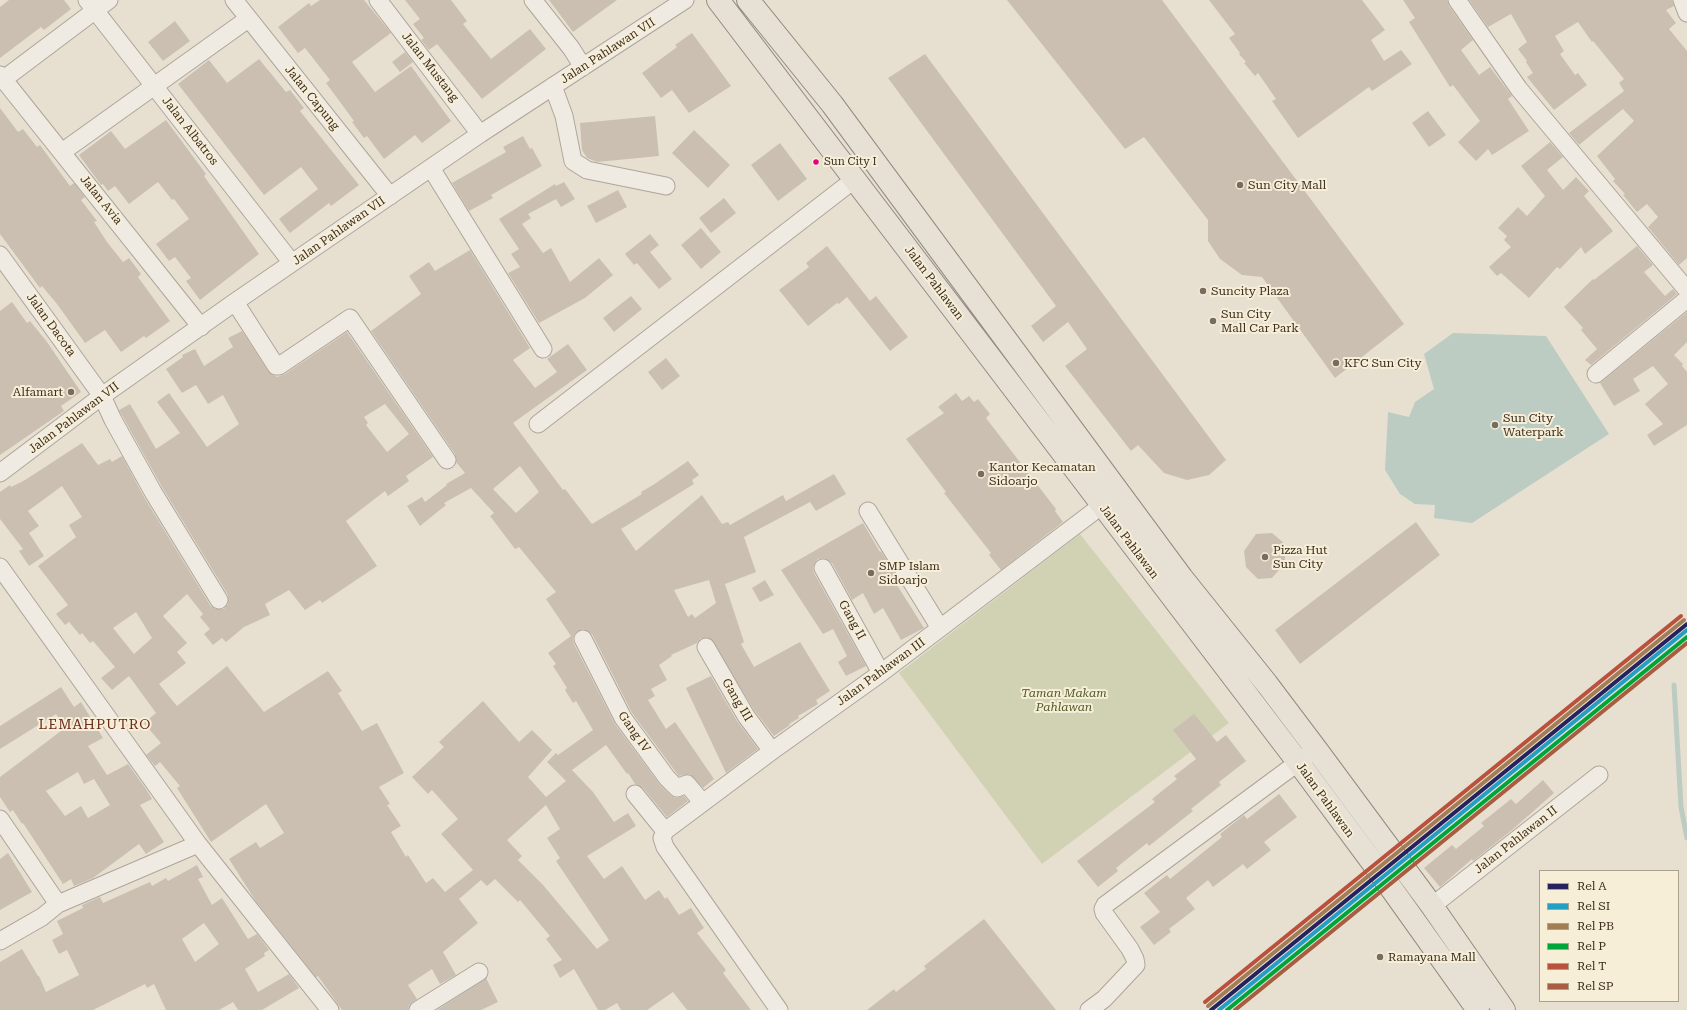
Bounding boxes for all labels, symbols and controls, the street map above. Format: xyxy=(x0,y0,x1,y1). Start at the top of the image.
street label: Jalan Pahlawan VII xyxy=(558,15,658,87)
street label: Jalan Mustang xyxy=(398,29,462,105)
street label: Jalan Capung xyxy=(282,63,342,133)
street label: Jalan Albatros xyxy=(159,94,221,168)
place label: Sun City I xyxy=(824,155,877,169)
marker: Sun City I xyxy=(811,157,821,167)
street label: Jalan Avia xyxy=(77,172,125,228)
place label: Sun City Mall xyxy=(1248,178,1326,192)
marker: Sun City Mall xyxy=(1235,180,1245,190)
street label: Jalan Pahlawan VII xyxy=(290,194,388,268)
street label: Jalan Pahlawan xyxy=(901,243,967,323)
place label: Suncity Plaza xyxy=(1211,284,1289,298)
marker: Suncity Plaza xyxy=(1198,286,1208,296)
street label: Jalan Dacota xyxy=(23,291,79,359)
place label: Sun City Mall Car Park xyxy=(1221,307,1299,335)
marker: Sun City Mall Car Park xyxy=(1208,316,1218,326)
place label: KFC Sun City xyxy=(1344,356,1421,370)
marker: KFC Sun City xyxy=(1331,358,1341,368)
street label: Jalan Pahlawan VII xyxy=(26,379,122,457)
place label: Alfamart xyxy=(13,385,63,399)
marker: Alfamart xyxy=(66,387,76,397)
place label: Sun City Waterpark xyxy=(1503,411,1564,439)
marker: Sun City Waterpark xyxy=(1490,420,1500,430)
place label: Kantor Kecamatan Sidoarjo xyxy=(989,460,1096,488)
marker: Kantor Kecamatan Sidoarjo xyxy=(976,469,986,479)
street label: Jalan Pahlawan xyxy=(1096,502,1162,582)
place label: Pizza Hut Sun City xyxy=(1273,543,1327,571)
marker: Pizza Hut Sun City xyxy=(1260,552,1270,562)
place label: SMP Islam Sidoarjo xyxy=(879,559,940,587)
marker: SMP Islam Sidoarjo xyxy=(866,568,876,578)
street label: Gang II xyxy=(835,598,869,642)
street label: Jalan Pahlawan III xyxy=(834,635,928,709)
street label: Gang III xyxy=(719,676,755,724)
park label: Taman Makam Pahlawan xyxy=(1021,686,1107,714)
street label: Gang IV xyxy=(615,709,653,755)
district label: LEMAHPUTRO xyxy=(39,717,151,733)
street label: Jalan Pahlawan xyxy=(1293,760,1357,840)
street label: Jalan Pahlawan II xyxy=(1472,803,1560,877)
legend xyxy=(1539,870,1679,1002)
text: Rel A xyxy=(1577,879,1607,893)
text: Rel SI xyxy=(1577,899,1610,913)
text: Rel PB xyxy=(1577,919,1614,933)
text: Rel P xyxy=(1577,939,1606,953)
place label: Ramayana Mall xyxy=(1388,950,1476,964)
marker: Ramayana Mall xyxy=(1375,952,1385,962)
text: Rel T xyxy=(1577,959,1606,973)
text: Rel SP xyxy=(1577,979,1614,993)

